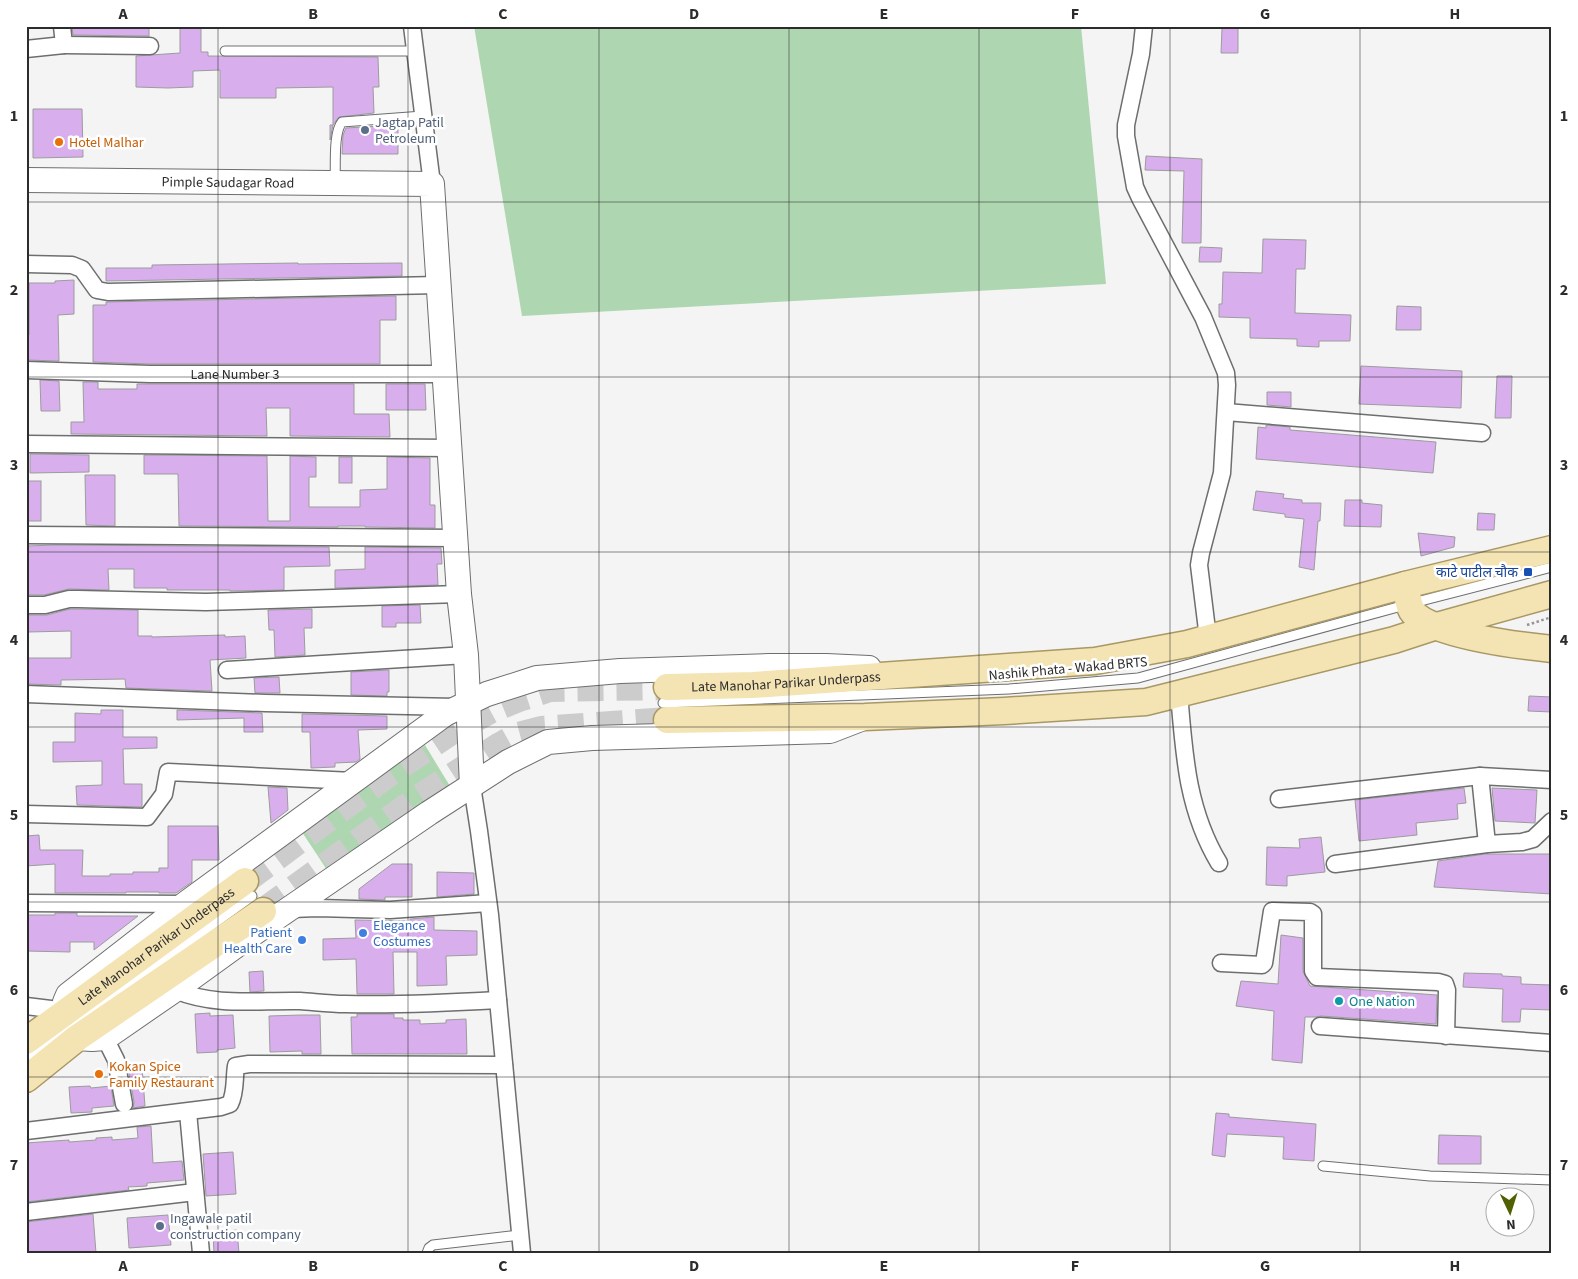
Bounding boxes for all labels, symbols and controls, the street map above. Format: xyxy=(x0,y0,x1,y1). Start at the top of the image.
text: A xyxy=(117,3,128,25)
text: B xyxy=(308,3,318,25)
text: C xyxy=(498,3,508,25)
text: D xyxy=(689,3,699,25)
text: E xyxy=(880,3,888,25)
text: F xyxy=(1071,3,1079,25)
text: G xyxy=(1260,3,1270,25)
text: H xyxy=(1450,3,1460,25)
text: 1 xyxy=(10,105,18,127)
text: 1 xyxy=(1560,105,1568,127)
place label: Jagtap Patil Petroleum xyxy=(375,113,444,149)
marker: Jagtap Patil Petroleum xyxy=(359,124,371,136)
place label: Hotel Malhar xyxy=(69,133,144,153)
marker: Hotel Malhar xyxy=(53,136,65,148)
street label: Pimple Saudagar Road xyxy=(161,172,294,194)
text: 2 xyxy=(10,279,18,301)
text: 2 xyxy=(1560,279,1568,301)
street label: Lane Number 3 xyxy=(190,365,279,385)
text: 3 xyxy=(10,454,18,476)
text: 3 xyxy=(1560,454,1568,476)
place label: काटे पाटील चौक xyxy=(1436,563,1518,583)
marker: काटे पाटील चौक xyxy=(1522,566,1534,578)
text: 4 xyxy=(10,629,19,651)
text: 4 xyxy=(1560,629,1569,651)
street label: Nashik Phata - Wakad BRTS xyxy=(988,652,1148,686)
street label: Late Manohar Parikar Underpass xyxy=(691,667,881,697)
text: 5 xyxy=(10,804,18,826)
text: 5 xyxy=(1560,804,1568,826)
street label: Late Manohar Parikar Underpass xyxy=(74,883,239,1011)
place label: Elegance Costumes xyxy=(373,916,431,952)
place label: Patient Health Care xyxy=(224,923,292,959)
marker: Elegance Costumes xyxy=(357,927,369,939)
marker: Patient Health Care xyxy=(296,934,308,946)
text: 6 xyxy=(10,979,18,1001)
text: 6 xyxy=(1560,979,1568,1001)
place label: One Nation xyxy=(1349,992,1415,1012)
marker: One Nation xyxy=(1333,995,1345,1007)
place label: Kokan Spice Family Restaurant xyxy=(109,1057,214,1093)
marker: Kokan Spice Family Restaurant xyxy=(93,1068,105,1080)
text: 7 xyxy=(10,1154,18,1176)
text: 7 xyxy=(1560,1154,1568,1176)
north arrow xyxy=(1486,1186,1536,1236)
place label: Ingawale patil construction company xyxy=(170,1209,301,1245)
text: N xyxy=(1505,1214,1516,1234)
marker: Ingawale patil construction company xyxy=(154,1220,166,1232)
text: A xyxy=(117,1255,128,1277)
text: B xyxy=(308,1255,318,1277)
text: C xyxy=(498,1255,508,1277)
text: D xyxy=(689,1255,699,1277)
text: E xyxy=(880,1255,888,1277)
text: F xyxy=(1071,1255,1079,1277)
text: G xyxy=(1260,1255,1270,1277)
text: H xyxy=(1450,1255,1460,1277)

